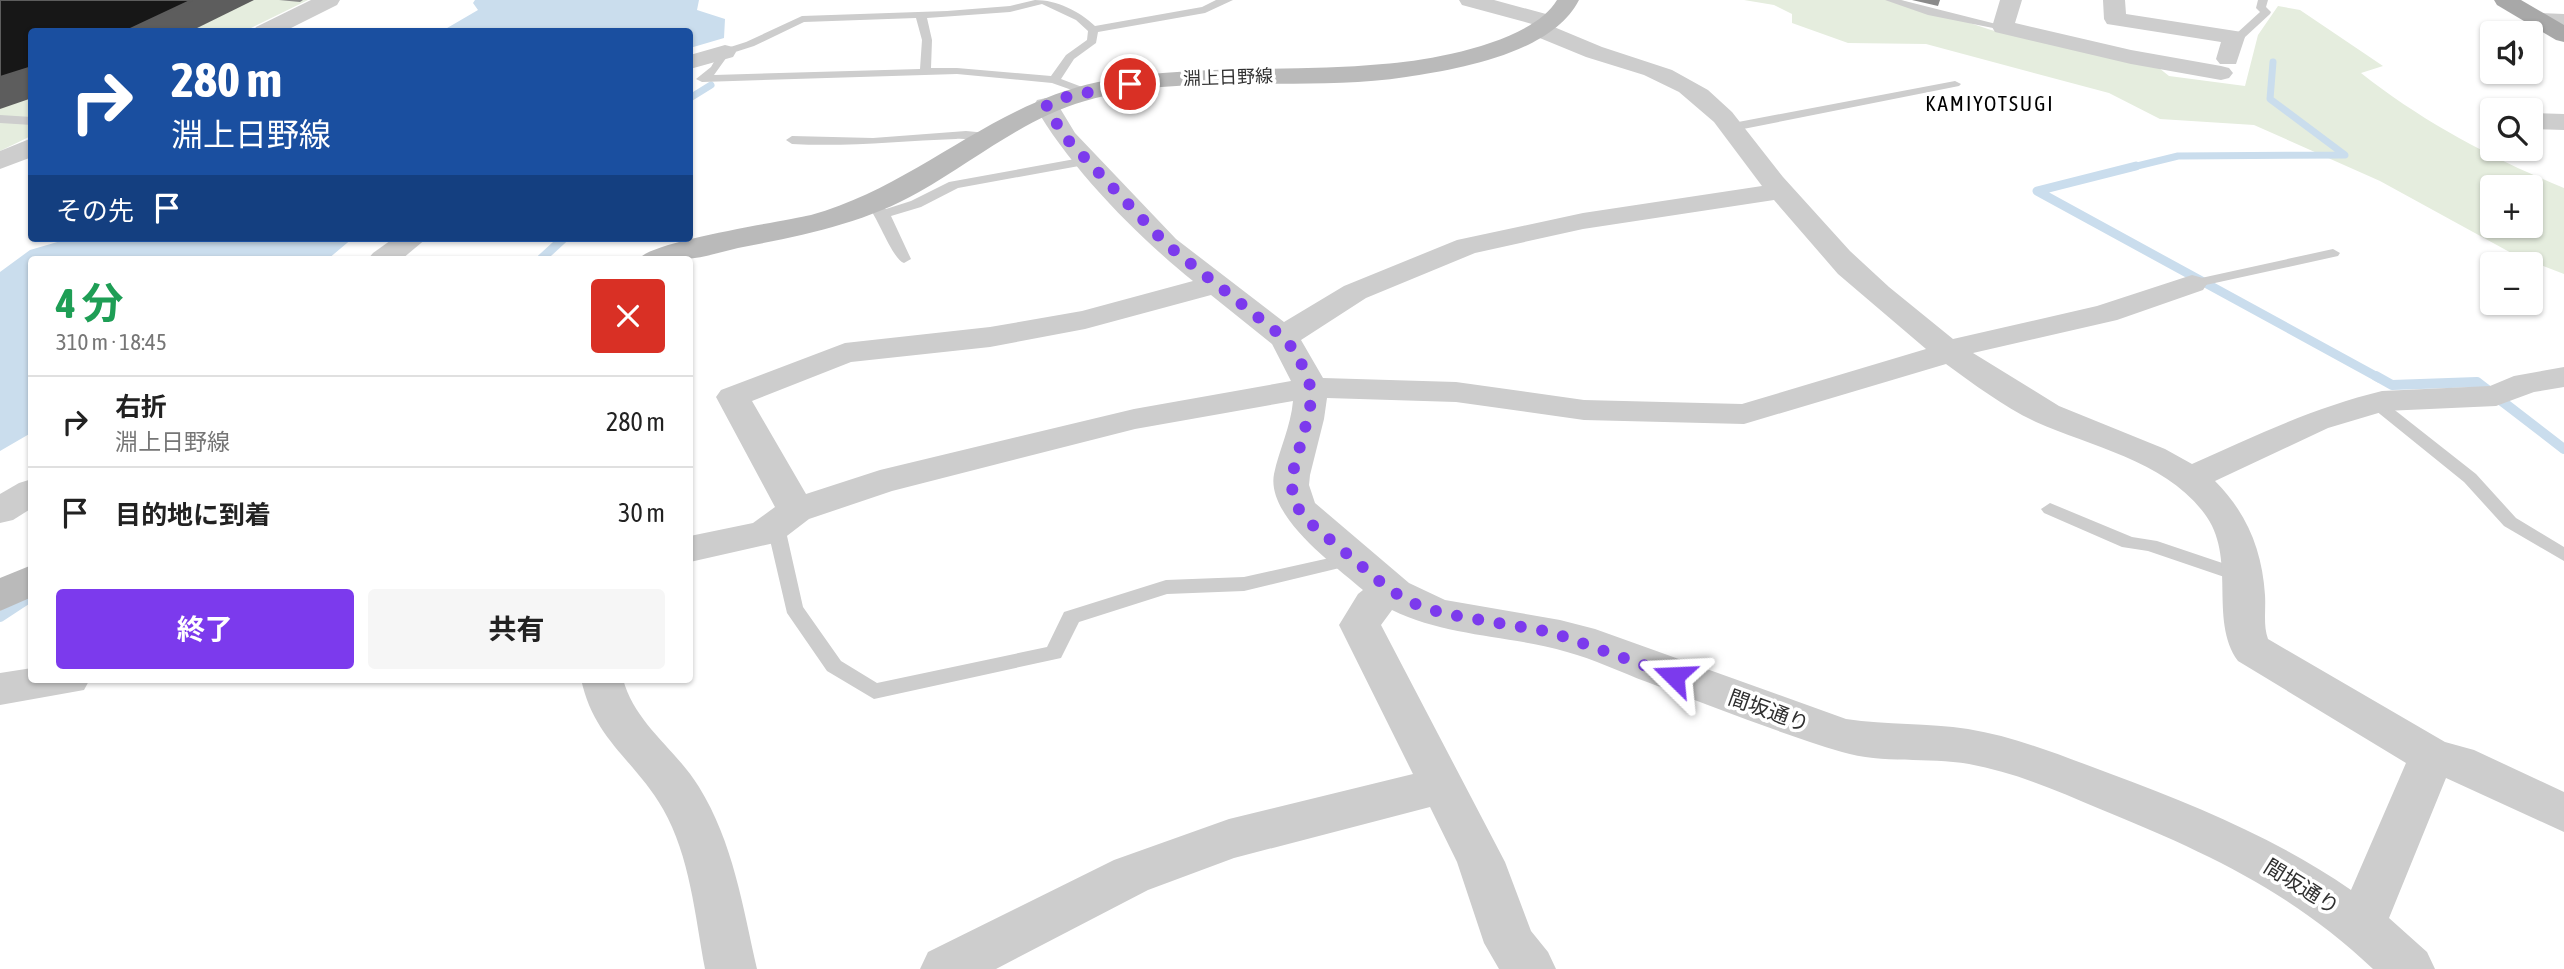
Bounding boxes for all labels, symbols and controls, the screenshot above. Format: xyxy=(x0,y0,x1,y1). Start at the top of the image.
map controls xyxy=(2480,21,2543,315)
button: sound xyxy=(2480,21,2543,84)
text: 280 m xyxy=(171,51,282,107)
pin xyxy=(1100,54,1160,114)
icon: right xyxy=(56,56,147,147)
icon: arrive xyxy=(1111,65,1149,103)
street label: 淵上日野線 xyxy=(1183,65,1273,89)
district label: KAMIYOTSUGI xyxy=(1925,91,2055,115)
button: search xyxy=(2480,98,2543,161)
text: 淵上日野線 xyxy=(171,116,331,153)
button: + xyxy=(2480,175,2543,238)
icon: arrive xyxy=(148,189,186,227)
text: その先 xyxy=(56,196,134,226)
button: − xyxy=(2480,252,2543,315)
text: 4 分 xyxy=(56,279,124,327)
button: close xyxy=(591,279,665,353)
text: 310 m · 18:45 xyxy=(56,329,167,355)
text: 右折 xyxy=(115,392,167,422)
icon: right xyxy=(56,403,94,441)
text: 280 m xyxy=(606,407,665,437)
text: 淵上日野線 xyxy=(115,429,230,455)
icon: arrive xyxy=(56,494,94,532)
text: 30 m xyxy=(618,498,665,528)
text: 目的地に到着 xyxy=(115,500,271,530)
button: 終了 xyxy=(56,589,354,669)
button: 共有 xyxy=(368,589,665,669)
position arrow xyxy=(1637,639,1711,713)
street label: 間坂通り xyxy=(1725,684,1813,736)
street label: 間坂通り xyxy=(2260,854,2344,918)

